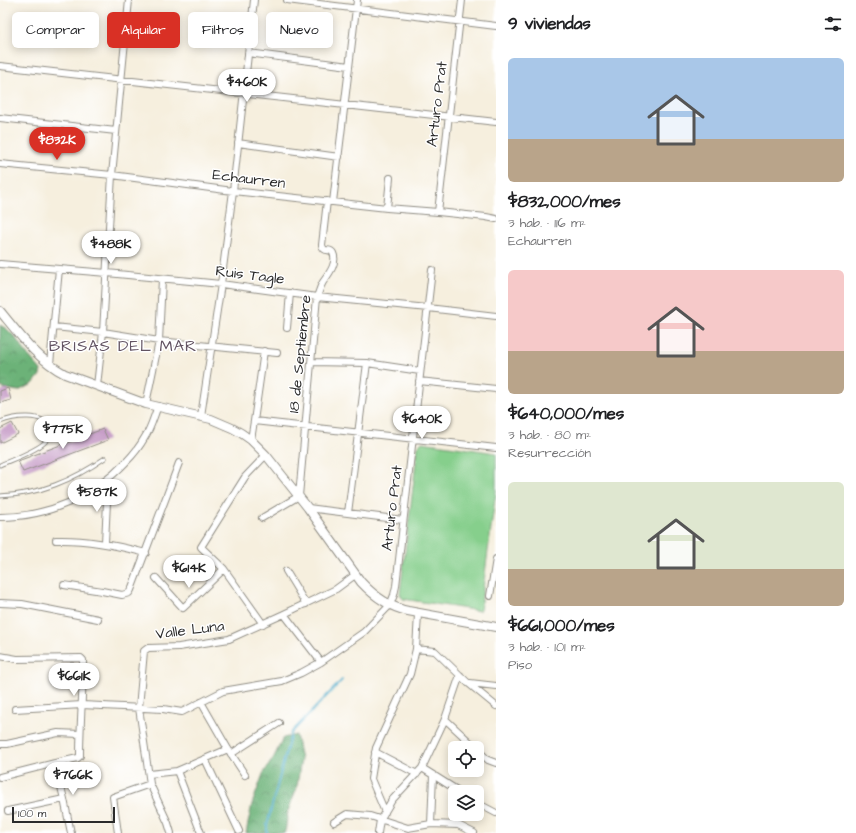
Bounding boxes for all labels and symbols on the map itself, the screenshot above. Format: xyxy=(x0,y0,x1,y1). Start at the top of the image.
street label: Arturo Prat xyxy=(421,60,453,148)
pin: $460K xyxy=(219,69,275,103)
pin: $832K xyxy=(29,127,85,161)
street label: Echaurren xyxy=(211,164,287,194)
pin: $488K xyxy=(83,231,139,265)
street label: Ruis Tagle xyxy=(214,260,286,291)
street label: 18 de Septiembre xyxy=(283,294,317,414)
district label: BRISAS DEL MAR xyxy=(49,335,197,357)
pin: $640K xyxy=(394,406,450,440)
pin: $775K xyxy=(35,416,91,450)
street label: Arturo Prat xyxy=(376,464,408,552)
pin: $587K xyxy=(69,479,125,513)
pin: $614K xyxy=(161,555,217,589)
street label: Valle Luna xyxy=(154,615,226,645)
pin: $661K xyxy=(46,663,102,697)
pin: $766K xyxy=(45,762,101,796)
scale bar xyxy=(12,805,115,824)

